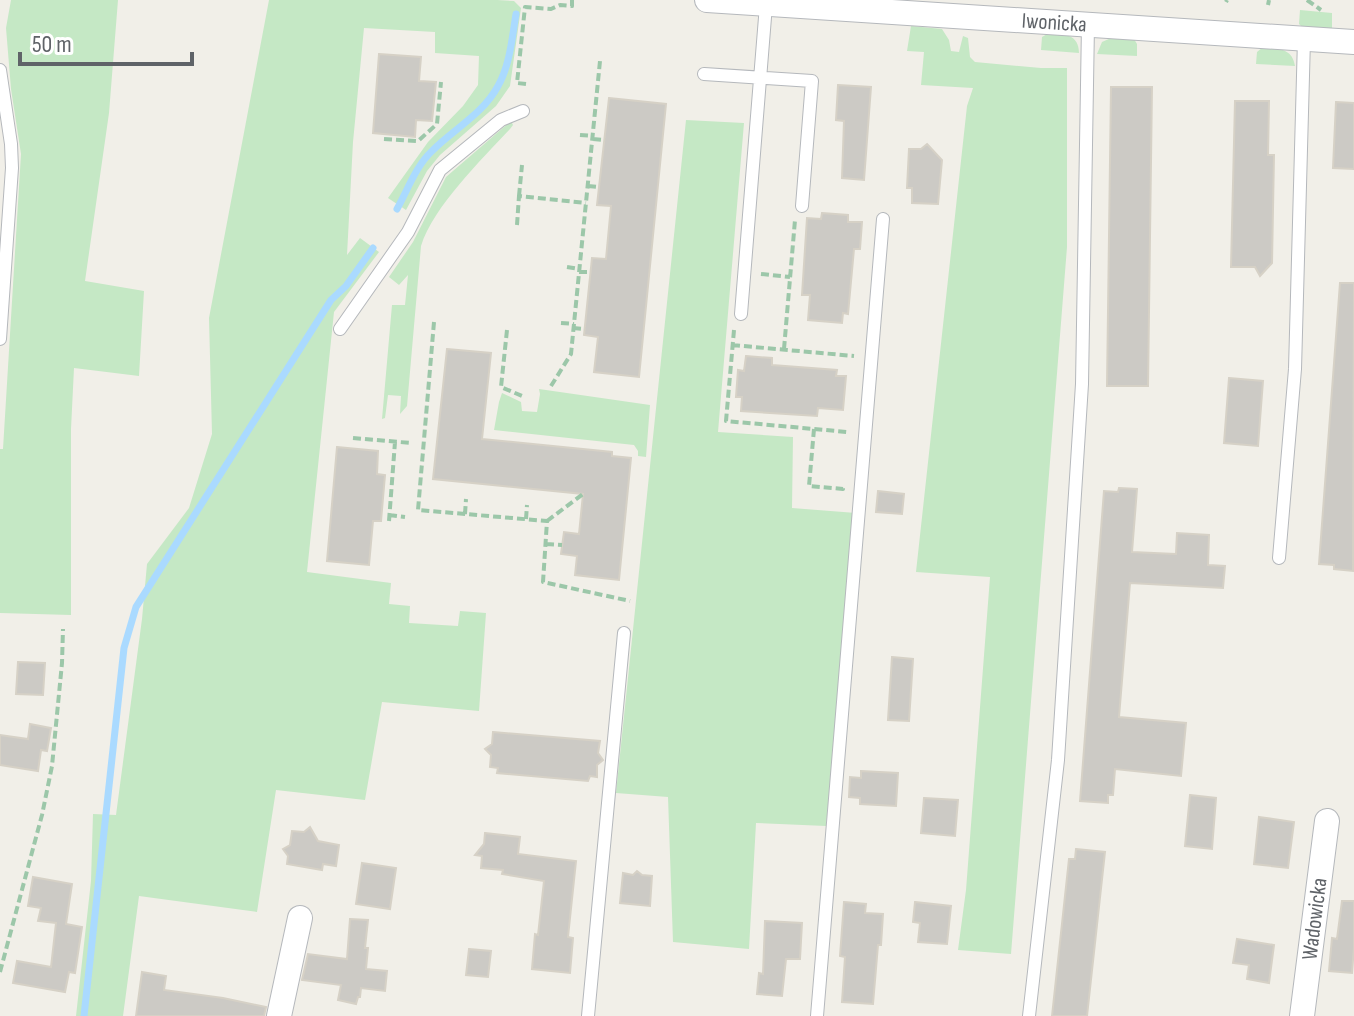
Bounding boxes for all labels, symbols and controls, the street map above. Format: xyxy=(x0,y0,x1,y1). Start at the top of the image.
street label: Iwonicka xyxy=(1021,7,1088,38)
scale bar xyxy=(20,16,192,66)
text: 50 m xyxy=(32,30,72,59)
street label: Wadowicka xyxy=(1296,876,1333,961)

